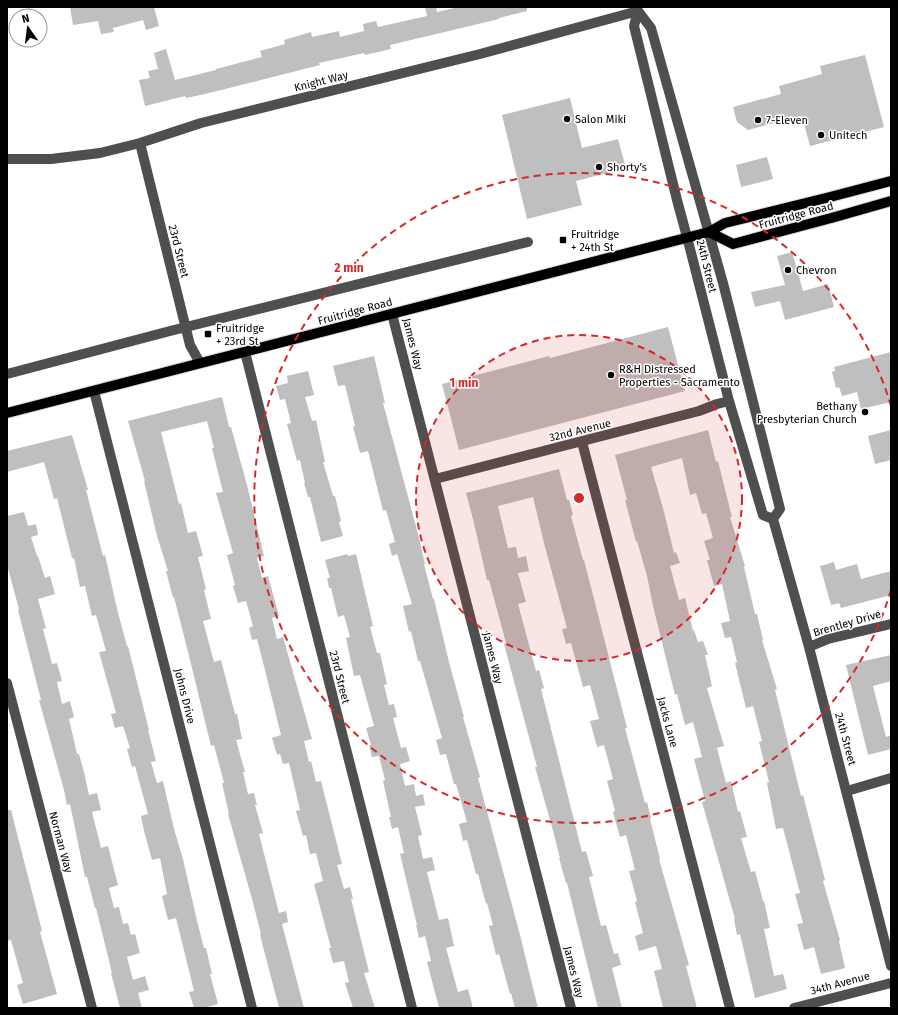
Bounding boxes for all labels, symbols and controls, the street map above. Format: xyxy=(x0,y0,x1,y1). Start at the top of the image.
north arrow xyxy=(8,8,48,48)
text: N xyxy=(21,12,31,26)
street label: Knight Way xyxy=(293,68,350,94)
place label: Salon Miki xyxy=(575,113,626,126)
marker: Salon Miki xyxy=(562,114,572,124)
place label: 7-Eleven xyxy=(766,114,808,127)
marker: 7-Eleven xyxy=(753,115,763,125)
place label: Unitech xyxy=(829,129,867,142)
marker: Unitech xyxy=(816,130,826,140)
place label: Shorty’s xyxy=(607,161,647,174)
marker: Shorty’s xyxy=(594,162,604,172)
street label: Fruitridge Road xyxy=(758,199,835,232)
street label: 23rd Street xyxy=(166,223,191,279)
place label: Fruitridge + 24th St xyxy=(571,228,619,254)
marker: Fruitridge + 24th St xyxy=(558,235,568,245)
street label: 24th Street xyxy=(694,238,719,294)
text: 2 min xyxy=(334,261,364,275)
place label: Chevron xyxy=(796,264,837,277)
marker: Chevron xyxy=(783,265,793,275)
street label: Fruitridge Road xyxy=(317,295,394,328)
street label: James Way xyxy=(400,317,425,372)
place label: Fruitridge + 23rd St xyxy=(216,322,264,348)
marker: Fruitridge + 23rd St xyxy=(203,329,213,339)
place label: R&H Distressed Properties - Sacramento xyxy=(619,363,740,389)
marker: R&H Distressed Properties - Sacramento xyxy=(606,370,616,380)
text: 1 min xyxy=(450,376,478,390)
place label: Bethany Presbyterian Church xyxy=(757,400,858,426)
marker: Bethany Presbyterian Church xyxy=(860,407,870,417)
street label: 32nd Avenue xyxy=(548,417,612,444)
centre of rings xyxy=(572,491,586,505)
street label: Brentley Drive xyxy=(812,608,883,639)
street label: James Way xyxy=(480,631,505,686)
street label: 23rd Street xyxy=(327,649,352,705)
street label: Johns Drive xyxy=(171,667,198,725)
street label: Jacks Lane xyxy=(655,695,681,749)
street label: 24th Street xyxy=(832,711,859,767)
street label: Norman Way xyxy=(46,810,75,875)
street label: James Way xyxy=(561,945,586,1000)
street label: 34th Avenue xyxy=(809,969,871,998)

